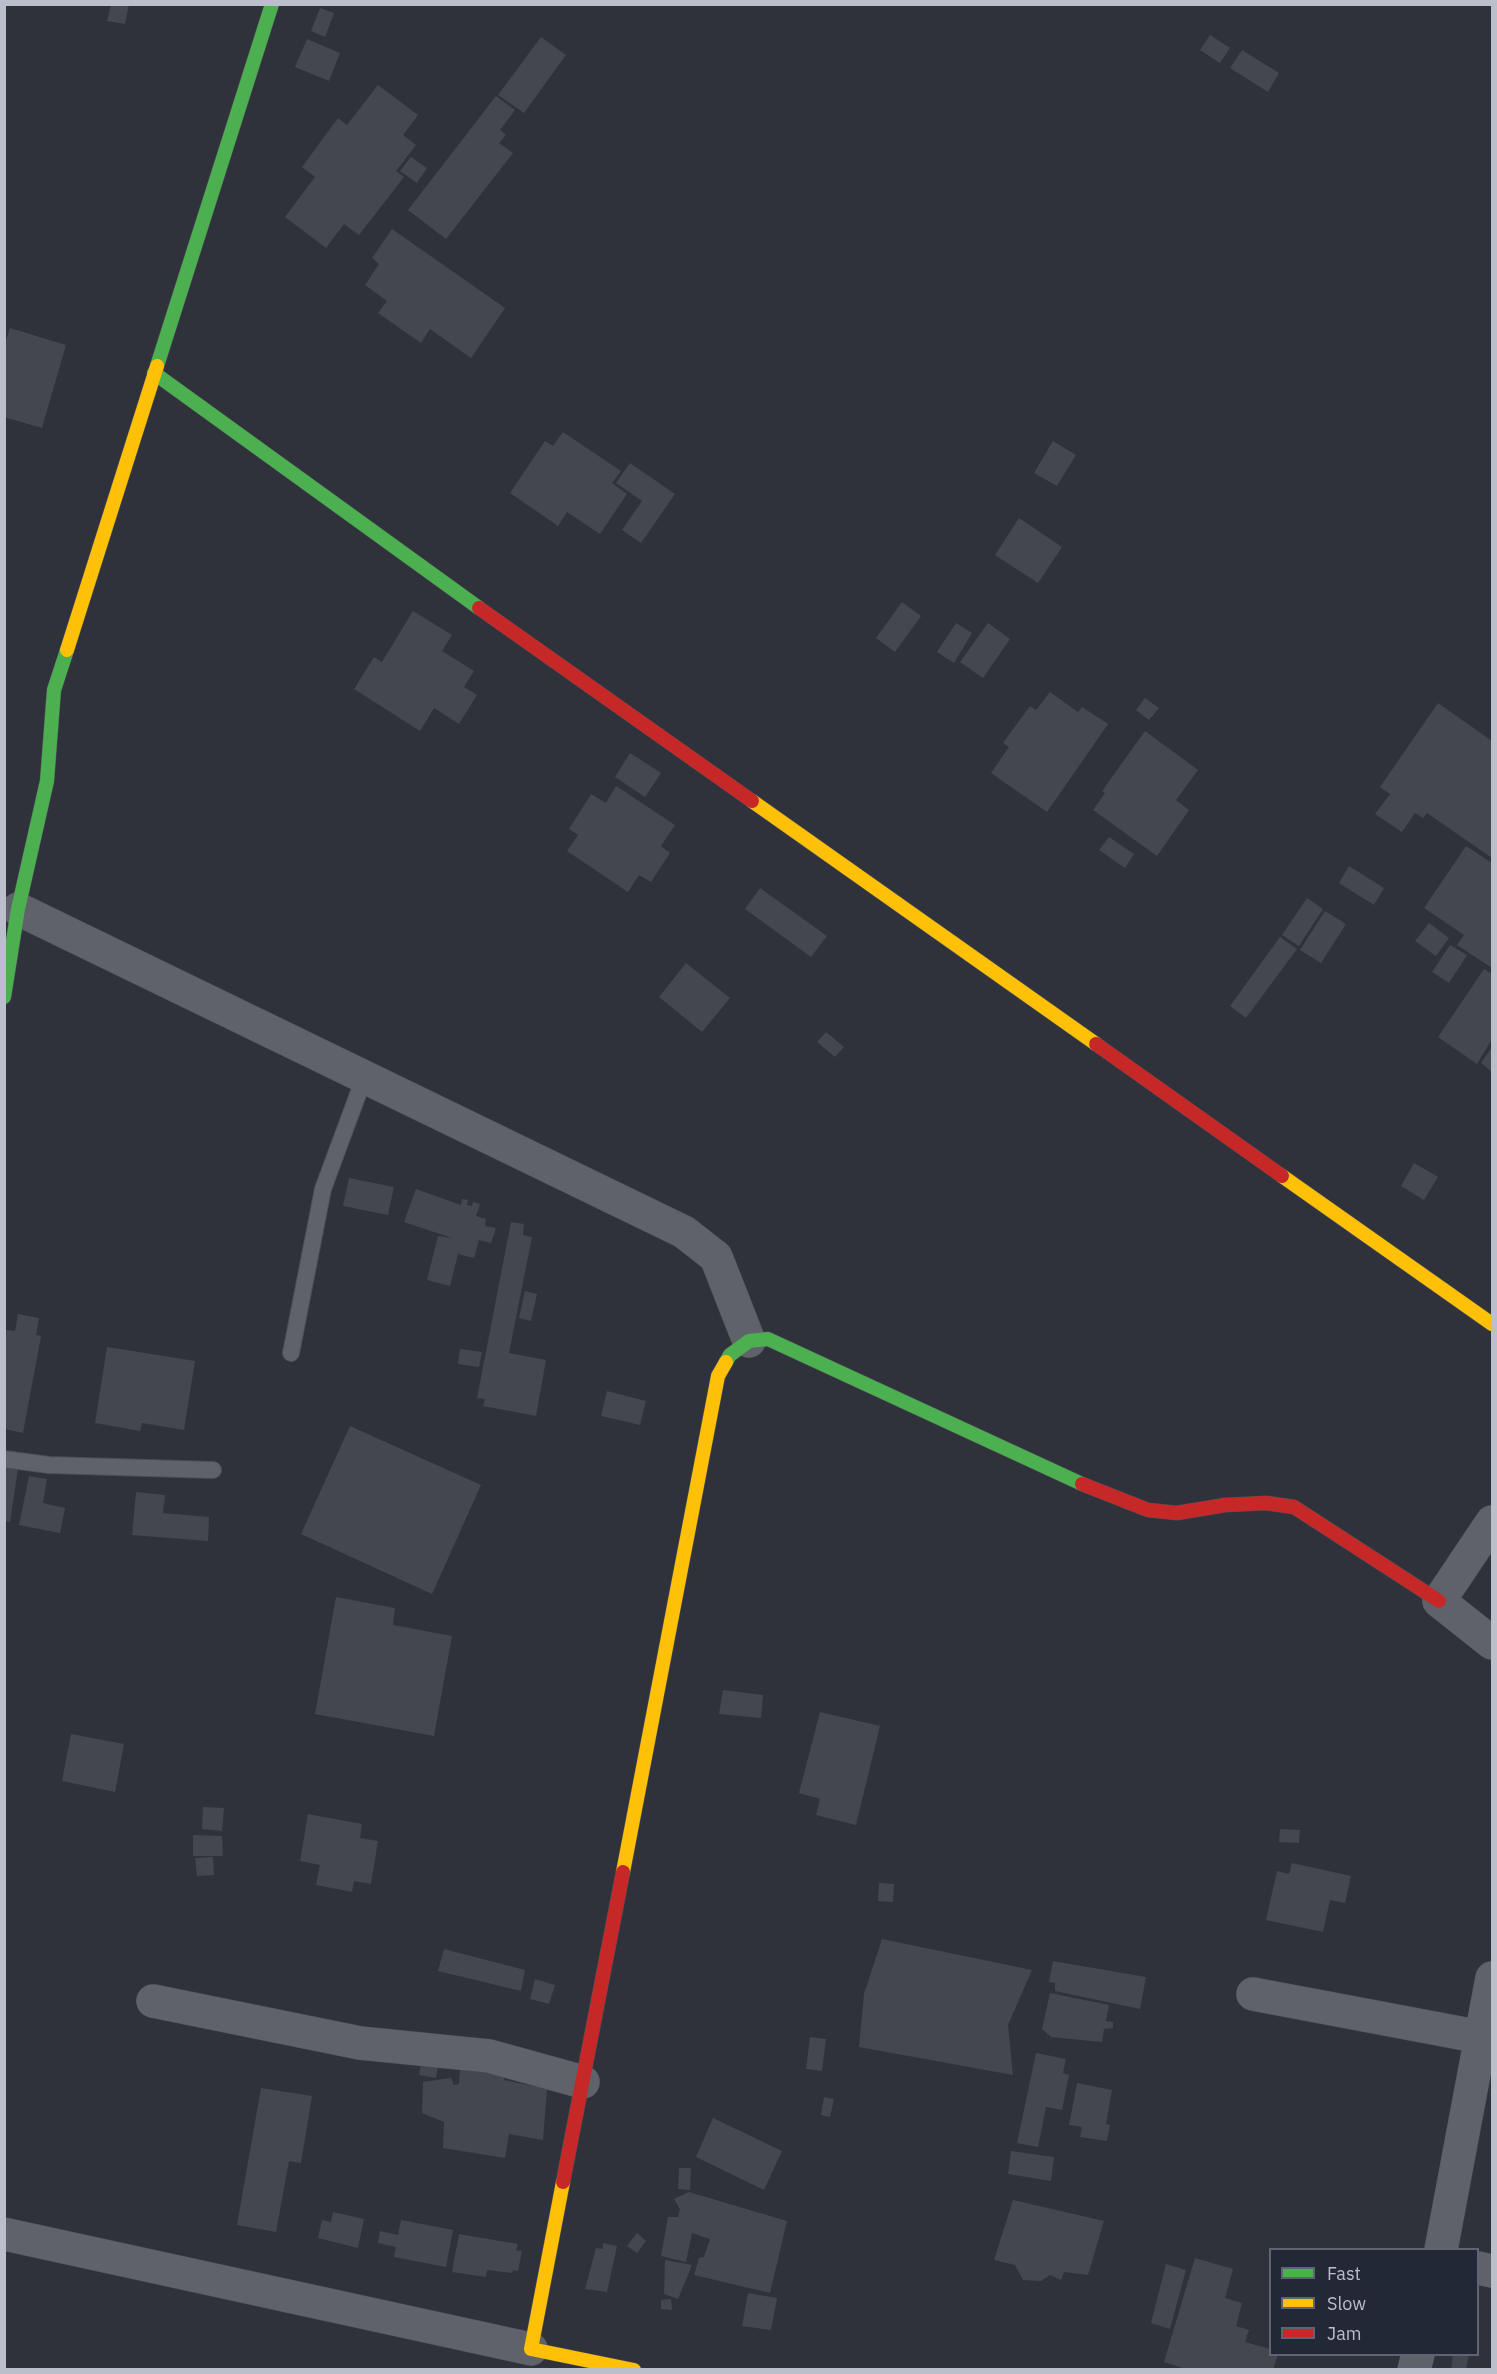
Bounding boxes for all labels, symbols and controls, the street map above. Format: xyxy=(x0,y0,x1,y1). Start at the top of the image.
legend xyxy=(1269,2248,1479,2356)
text: Fast xyxy=(1327,2262,1361,2285)
text: Slow xyxy=(1327,2292,1366,2315)
text: Jam xyxy=(1327,2322,1362,2345)

